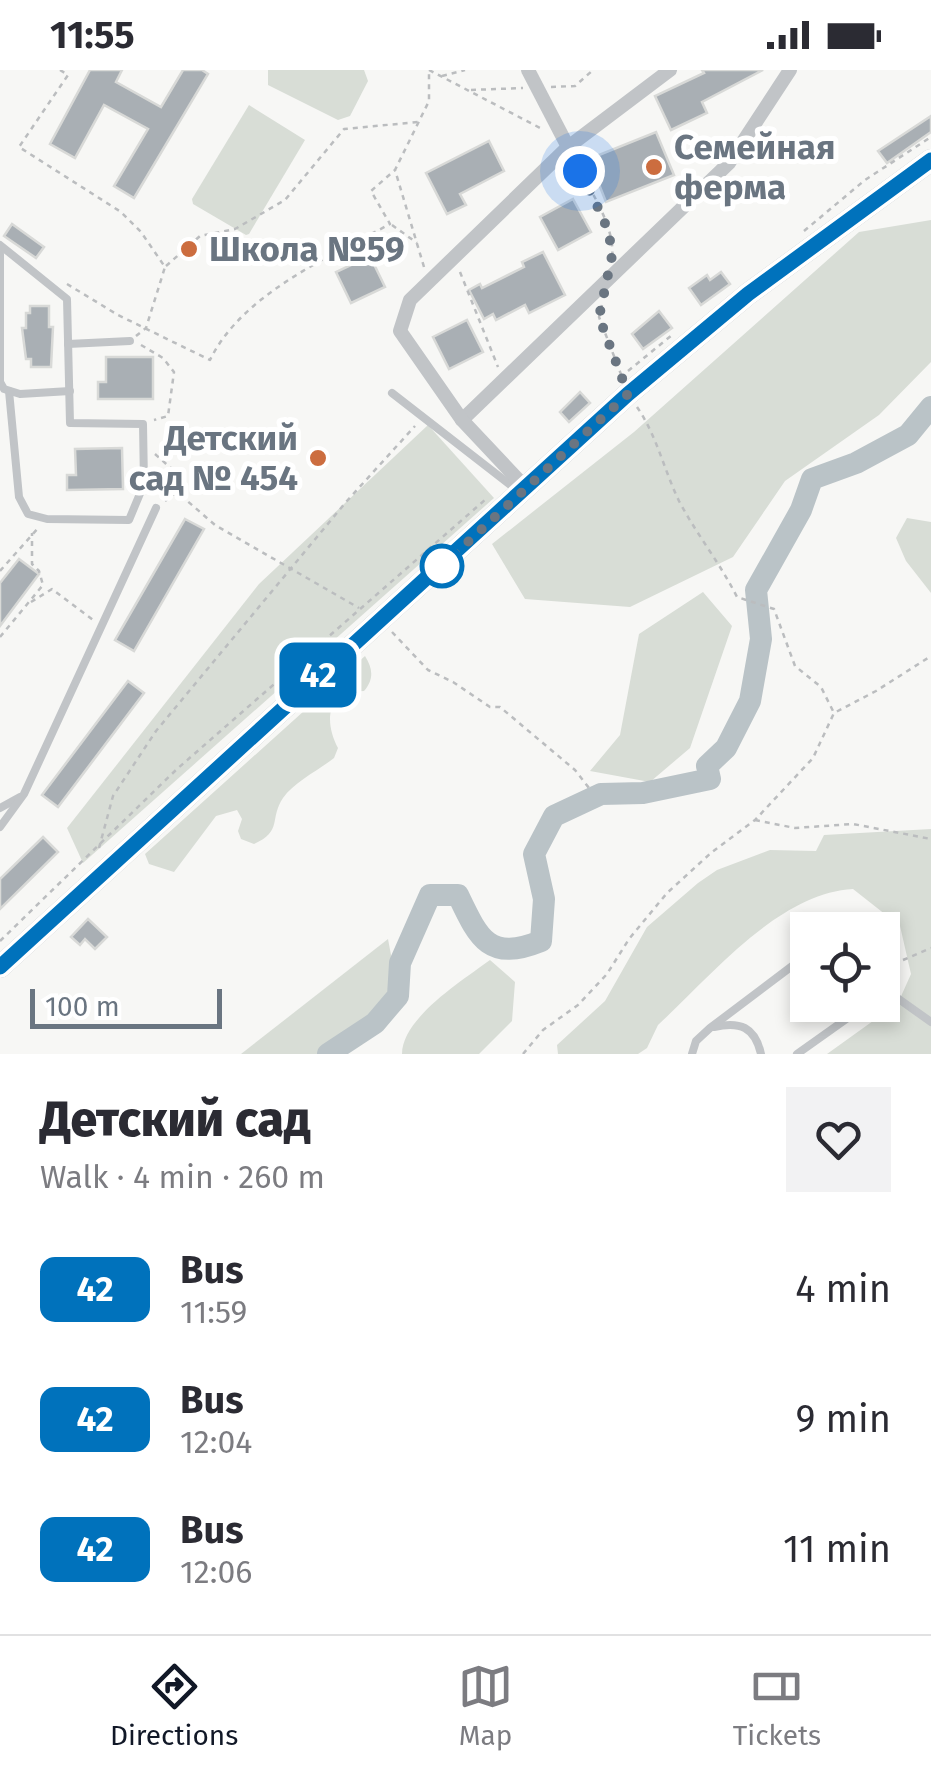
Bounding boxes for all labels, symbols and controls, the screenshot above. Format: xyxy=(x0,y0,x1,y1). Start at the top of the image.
text: 11:55 xyxy=(50,12,135,58)
place label: Семейная ферма xyxy=(674,126,835,208)
your location xyxy=(555,146,605,196)
marker: Семейная ферма xyxy=(643,156,665,178)
place label: Школа №59 xyxy=(209,228,405,270)
marker: Школа №59 xyxy=(178,238,200,260)
place label: Детский сад № 454 xyxy=(129,417,298,499)
marker: Детский сад № 454 xyxy=(307,447,329,469)
unlabelled marker xyxy=(421,545,463,587)
line badge: 42 xyxy=(273,642,363,708)
text: 42 xyxy=(299,654,337,696)
map controls xyxy=(790,912,900,1022)
button: locate xyxy=(790,912,900,1022)
scale bar xyxy=(30,984,222,1028)
text: 100 m xyxy=(45,990,120,1023)
button: heart xyxy=(786,1087,891,1192)
text: Детский сад xyxy=(40,1091,310,1149)
text: Walk · 4 min · 260 m xyxy=(40,1158,325,1196)
text: Bus xyxy=(180,1247,244,1293)
text: 4 min xyxy=(795,1266,891,1312)
text: 42 xyxy=(76,1268,114,1310)
text: 11:59 xyxy=(180,1293,247,1331)
text: Bus xyxy=(180,1377,244,1423)
text: 9 min xyxy=(795,1396,891,1442)
text: 42 xyxy=(76,1398,114,1440)
text: 12:04 xyxy=(180,1423,252,1461)
text: Bus xyxy=(180,1507,244,1553)
text: 11 min xyxy=(783,1526,891,1572)
text: 42 xyxy=(76,1528,114,1570)
text: 12:06 xyxy=(180,1553,252,1591)
tab: Directions xyxy=(110,1659,238,1752)
tab: Map xyxy=(458,1659,513,1752)
tab: Tickets xyxy=(733,1659,821,1752)

